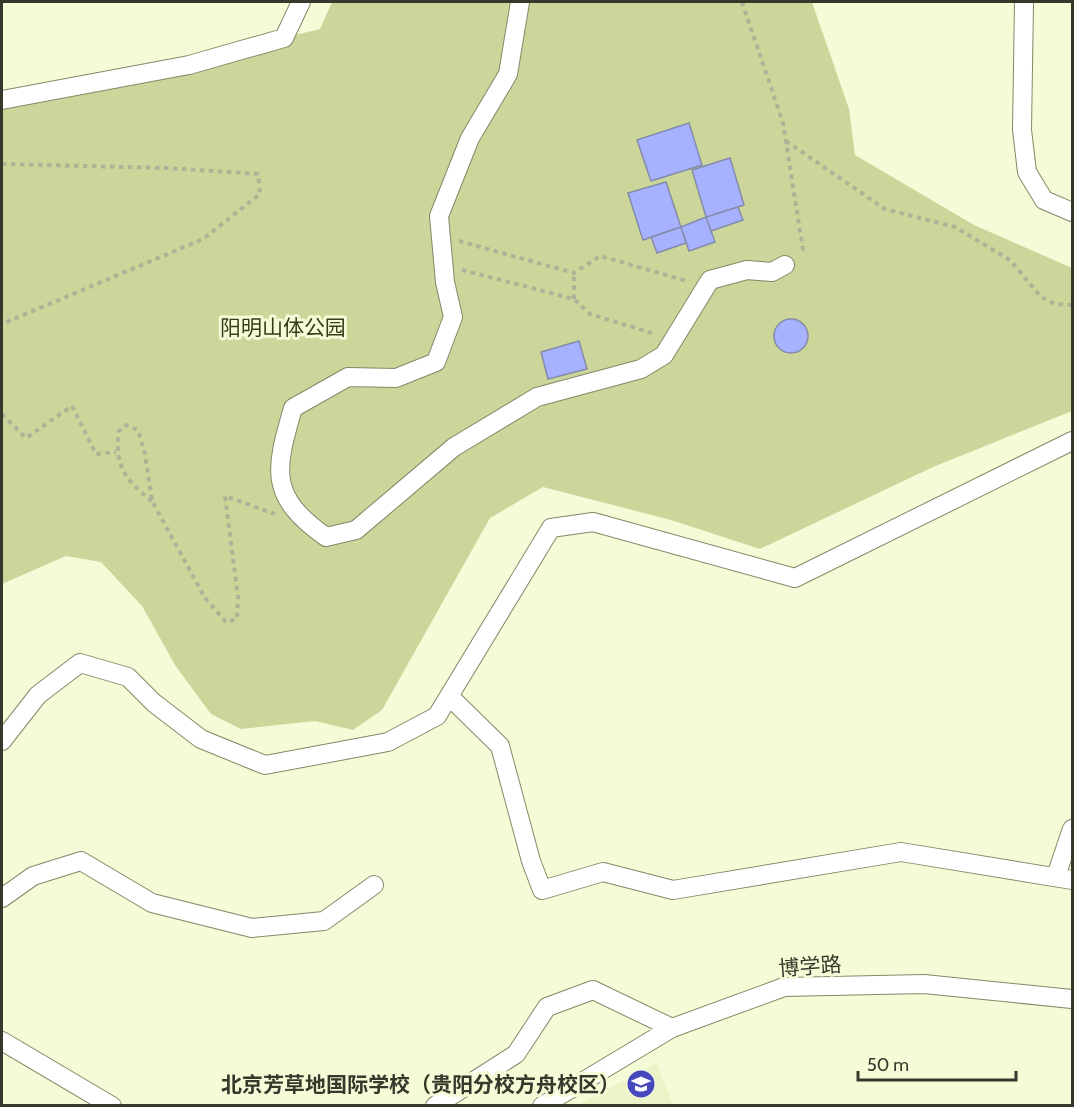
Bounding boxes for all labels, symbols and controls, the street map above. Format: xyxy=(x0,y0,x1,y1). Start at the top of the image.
park label: 阳明山体公园 xyxy=(220,315,346,340)
street label: 博学路 xyxy=(778,951,842,981)
scale bar xyxy=(858,1044,1016,1082)
text: 50 m xyxy=(867,1054,909,1076)
school or university icon: 北京芳草地国际学校（贵阳分校方舟校区） xyxy=(625,1068,657,1100)
place label: 北京芳草地国际学校（贵阳分校方舟校区） xyxy=(221,1072,620,1097)

